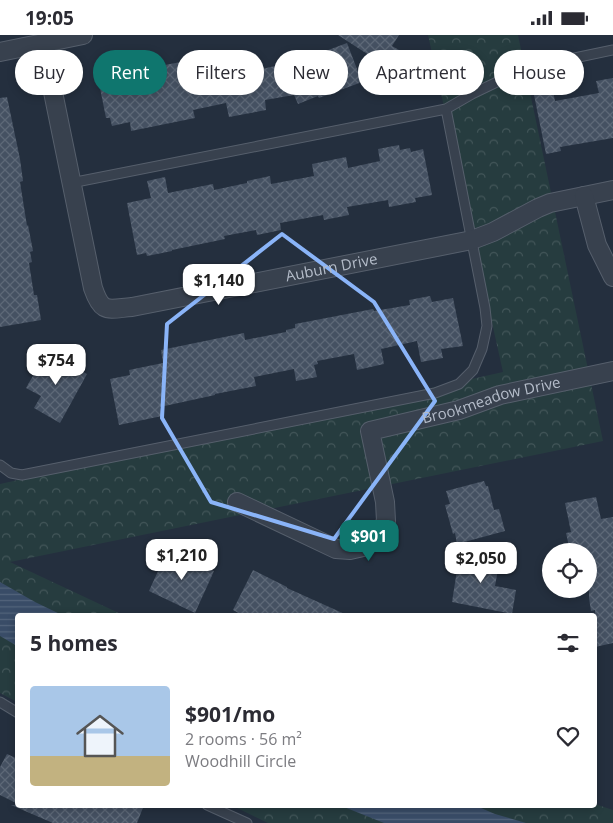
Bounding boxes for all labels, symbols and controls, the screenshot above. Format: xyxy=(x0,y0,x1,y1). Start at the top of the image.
text: 19:05 xyxy=(25,5,74,31)
chip: Buy xyxy=(15,50,83,95)
chip: Rent xyxy=(93,50,167,95)
chip: Filters xyxy=(177,50,264,95)
chip: New xyxy=(274,50,348,95)
chip: Apartment xyxy=(358,50,484,95)
chip: House xyxy=(494,50,584,95)
street label: Auburn Drive xyxy=(284,248,379,286)
pin: $1,140 xyxy=(178,263,260,306)
text: $1,140 xyxy=(194,269,244,291)
pin: $754 xyxy=(26,343,86,386)
text: $754 xyxy=(38,349,74,371)
street label: Brookmeadow Drive xyxy=(420,371,562,427)
pin: $901 xyxy=(339,519,399,562)
text: $901 xyxy=(351,525,387,547)
pin: $1,210 xyxy=(141,539,223,581)
pin: $2,050 xyxy=(440,541,522,584)
map controls xyxy=(542,543,597,598)
button: locate xyxy=(542,543,597,598)
text: $1,210 xyxy=(157,544,207,566)
text: $2,050 xyxy=(456,547,506,569)
text: 5 homes xyxy=(30,629,118,657)
icon: filters xyxy=(554,629,582,657)
text: $901/mo xyxy=(185,700,275,728)
icon: home xyxy=(70,706,130,766)
icon: heart xyxy=(554,722,582,750)
text: 2 rooms · 56 m² xyxy=(185,728,302,750)
text: Woodhill Circle xyxy=(185,750,296,772)

